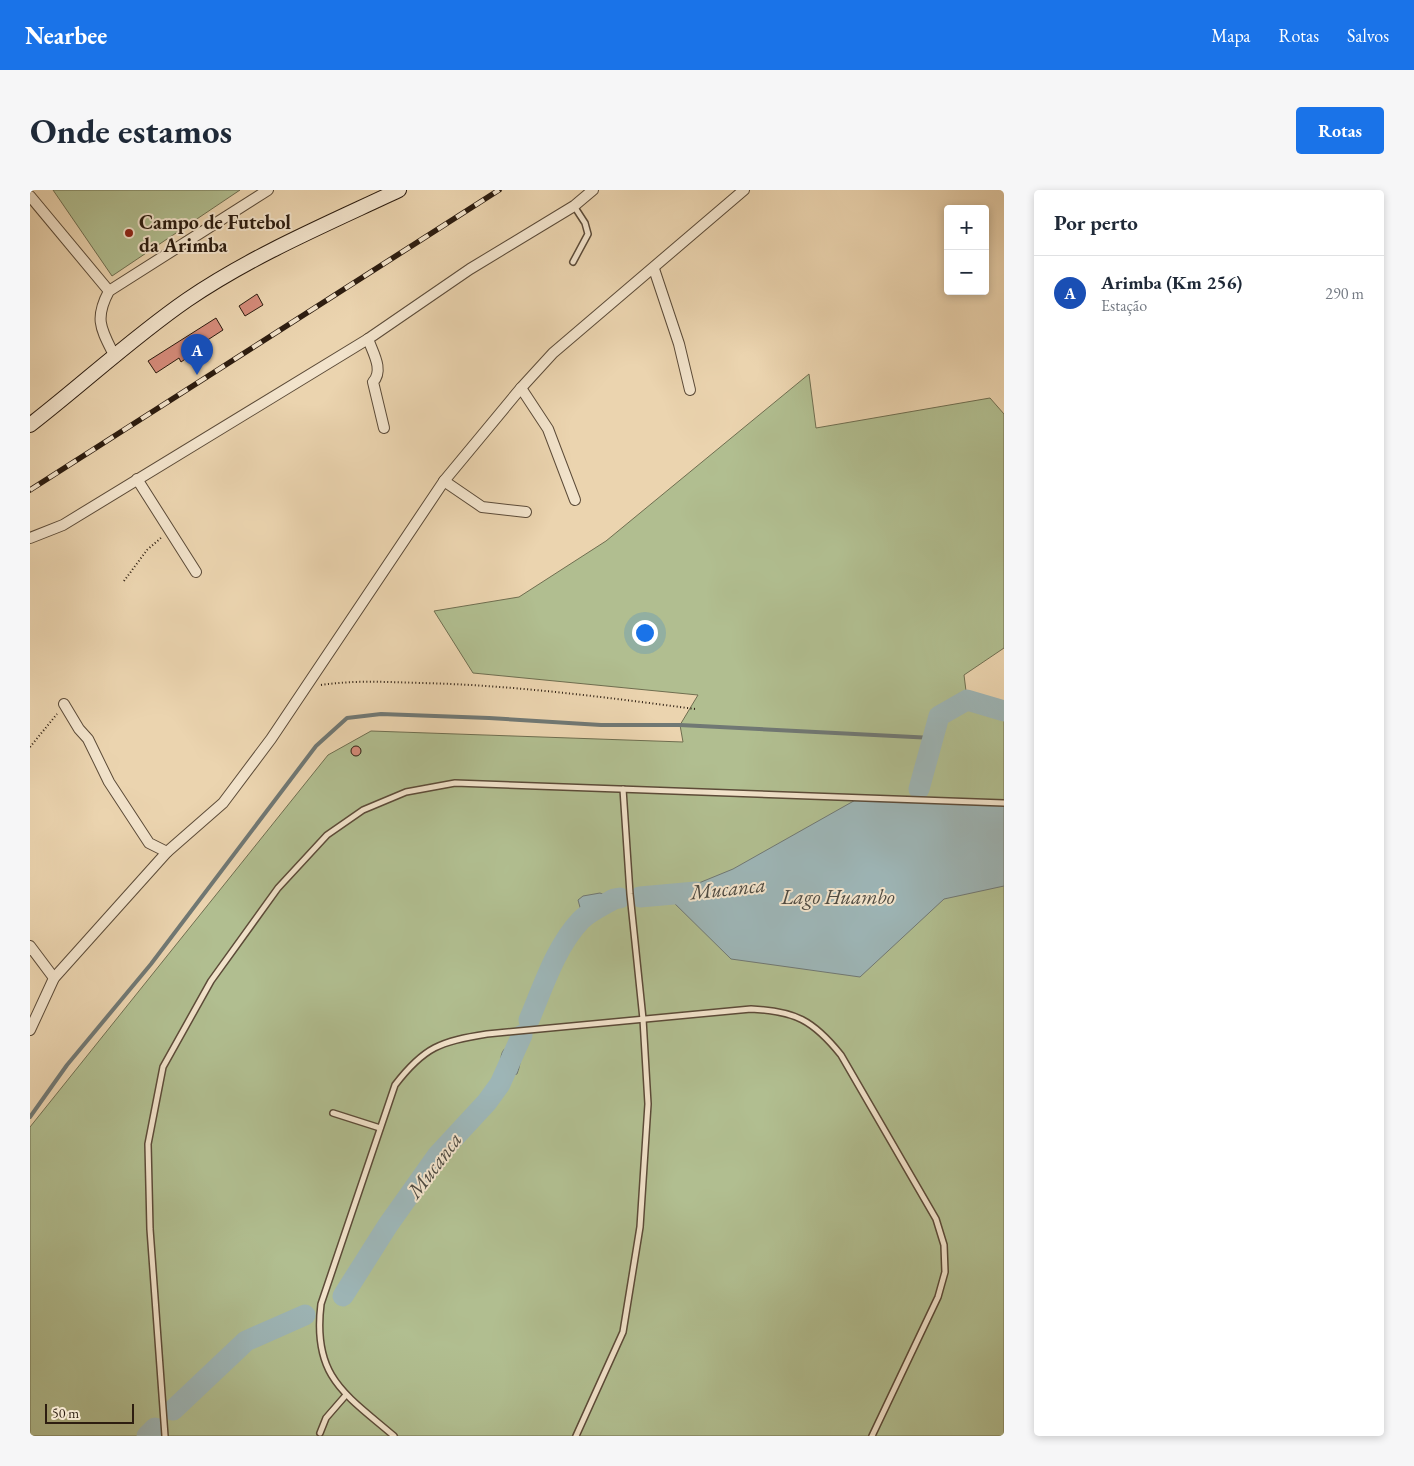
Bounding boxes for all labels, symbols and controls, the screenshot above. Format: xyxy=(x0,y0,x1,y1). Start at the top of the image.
text: Nearbee xyxy=(25,20,107,51)
text: Mapa xyxy=(1211,24,1251,47)
text: Rotas xyxy=(1279,24,1319,47)
text: Salvos xyxy=(1347,24,1389,47)
button: Rotas xyxy=(1296,107,1384,154)
text: Onde estamos xyxy=(30,108,232,153)
map controls xyxy=(944,205,989,295)
button: + xyxy=(944,205,989,250)
place label: Campo de Futebol da Arimba xyxy=(139,209,291,258)
text: Por perto xyxy=(1054,209,1138,236)
marker: Campo de Futebol da Arimba xyxy=(123,227,135,239)
button: − xyxy=(944,250,989,295)
text: Arimba (Km 256) xyxy=(1101,270,1242,295)
text: A xyxy=(1064,283,1076,304)
text: 290 m xyxy=(1325,283,1364,304)
text: Estação xyxy=(1101,295,1147,316)
pin: A xyxy=(181,334,213,375)
your location xyxy=(632,620,658,646)
water label: Mucanca xyxy=(687,871,767,906)
water label: Lago Huambo xyxy=(780,883,895,910)
water label: Mucanca xyxy=(399,1127,468,1205)
scale bar xyxy=(45,1401,134,1424)
text: 50 m xyxy=(52,1404,79,1422)

